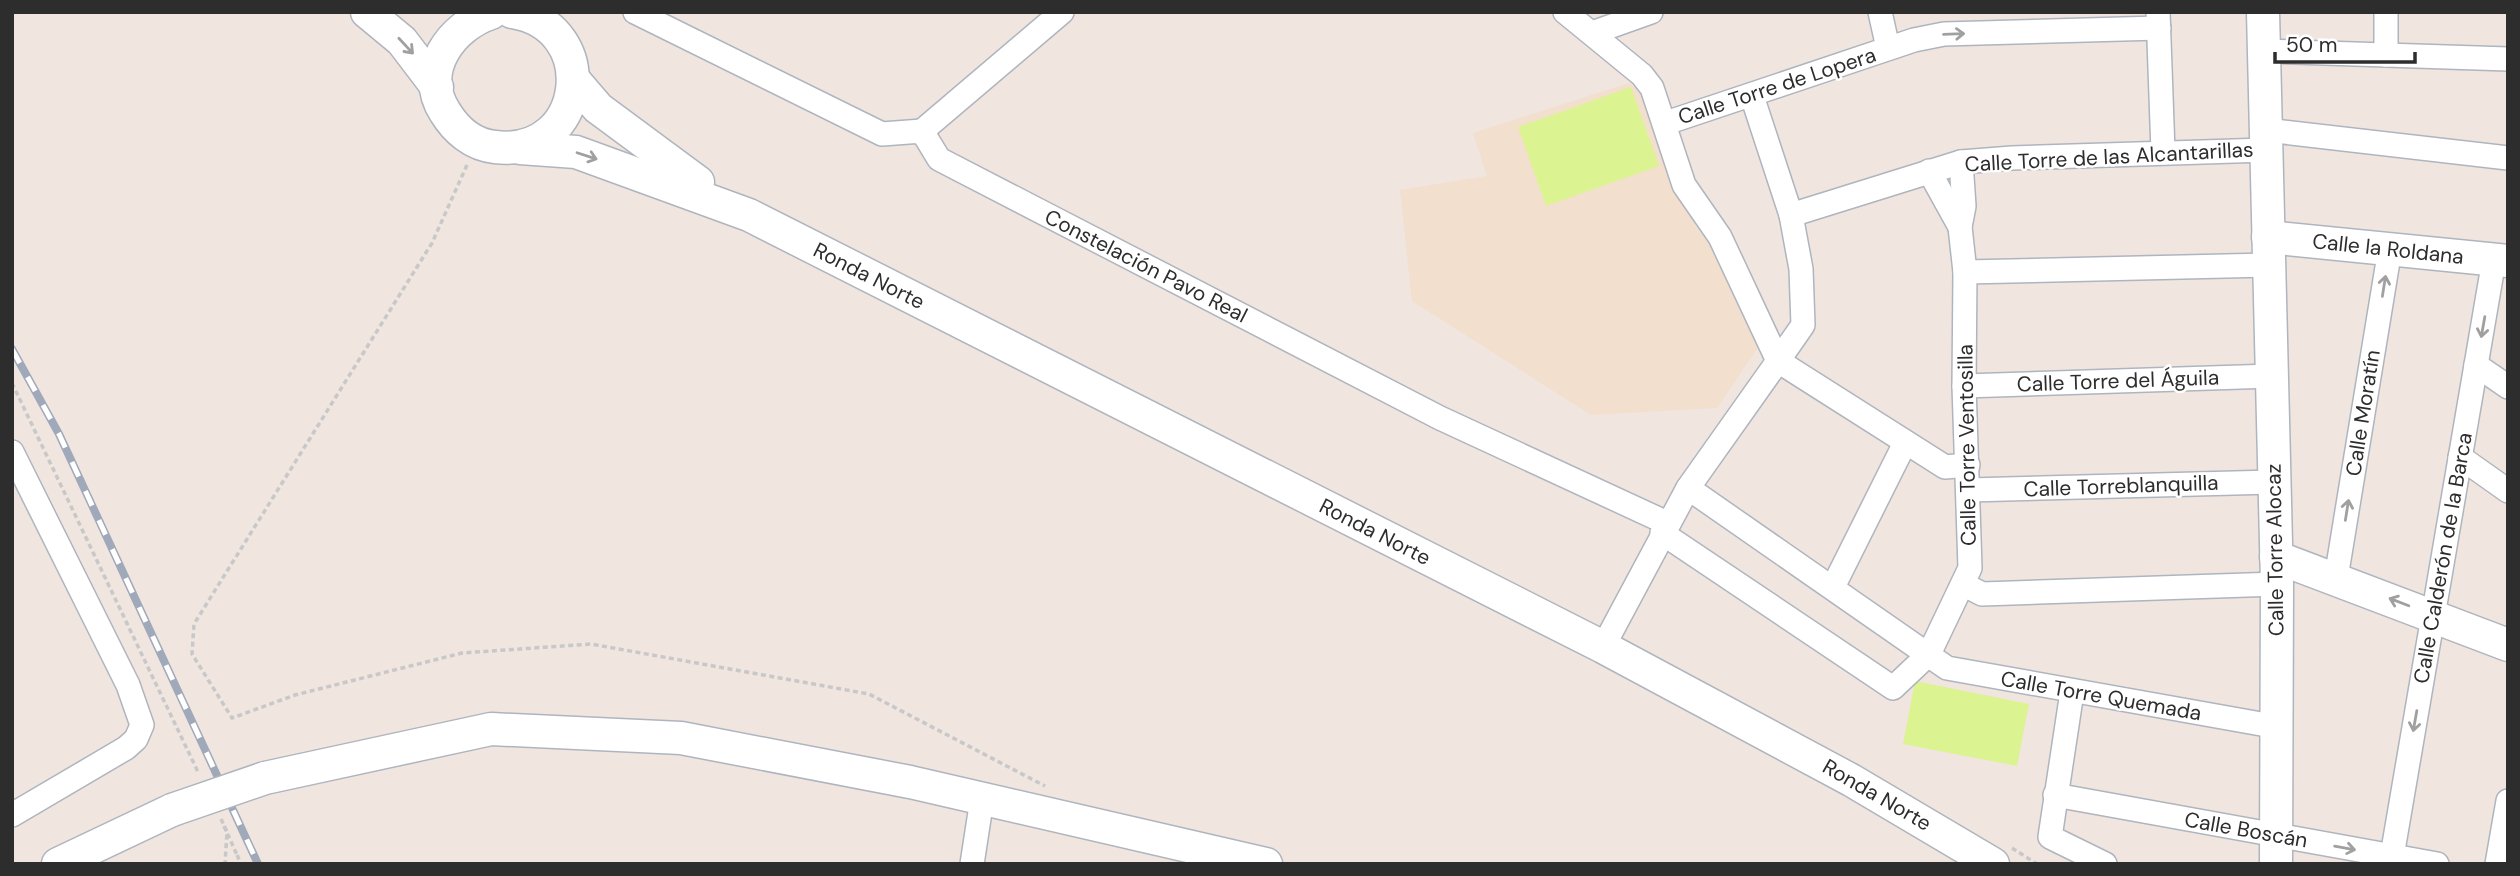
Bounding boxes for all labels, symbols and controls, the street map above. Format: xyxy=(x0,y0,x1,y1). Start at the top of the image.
scale bar xyxy=(2275,21,2415,65)
one-way arrow xyxy=(1943,28,1966,41)
text: 50 m xyxy=(2286,31,2337,59)
one-way arrow xyxy=(397,37,414,54)
street label: Calle Torre de Lopera xyxy=(1675,41,1879,131)
street label: Calle Torre de las Alcantarillas xyxy=(1964,135,2254,179)
one-way arrow xyxy=(576,150,598,163)
street label: Constelación Pavo Real xyxy=(1040,203,1252,329)
street label: Calle la Roldana xyxy=(2311,227,2465,271)
street label: Ronda Norte xyxy=(809,236,929,316)
one-way arrow xyxy=(2378,275,2391,298)
one-way arrow xyxy=(2475,315,2489,338)
street label: Calle Torre Ventosilla xyxy=(1951,344,1983,546)
street label: Calle Moratín xyxy=(2339,348,2387,478)
street label: Calle Torre del Águila xyxy=(2016,363,2220,399)
street label: Calle Calderón de la Barca xyxy=(2407,430,2479,686)
street label: Calle Torre Alocaz xyxy=(2259,464,2291,636)
street label: Calle Torreblanquilla xyxy=(2023,469,2219,503)
street label: Ronda Norte xyxy=(1315,492,1435,572)
one-way arrow xyxy=(2341,499,2354,522)
one-way arrow xyxy=(2388,595,2410,608)
street label: Calle Torre Quemada xyxy=(1998,665,2204,727)
one-way arrow xyxy=(2408,709,2421,732)
street label: Ronda Norte xyxy=(1818,753,1937,837)
street label: Calle Boscán xyxy=(2182,805,2310,855)
one-way arrow xyxy=(2334,842,2356,855)

